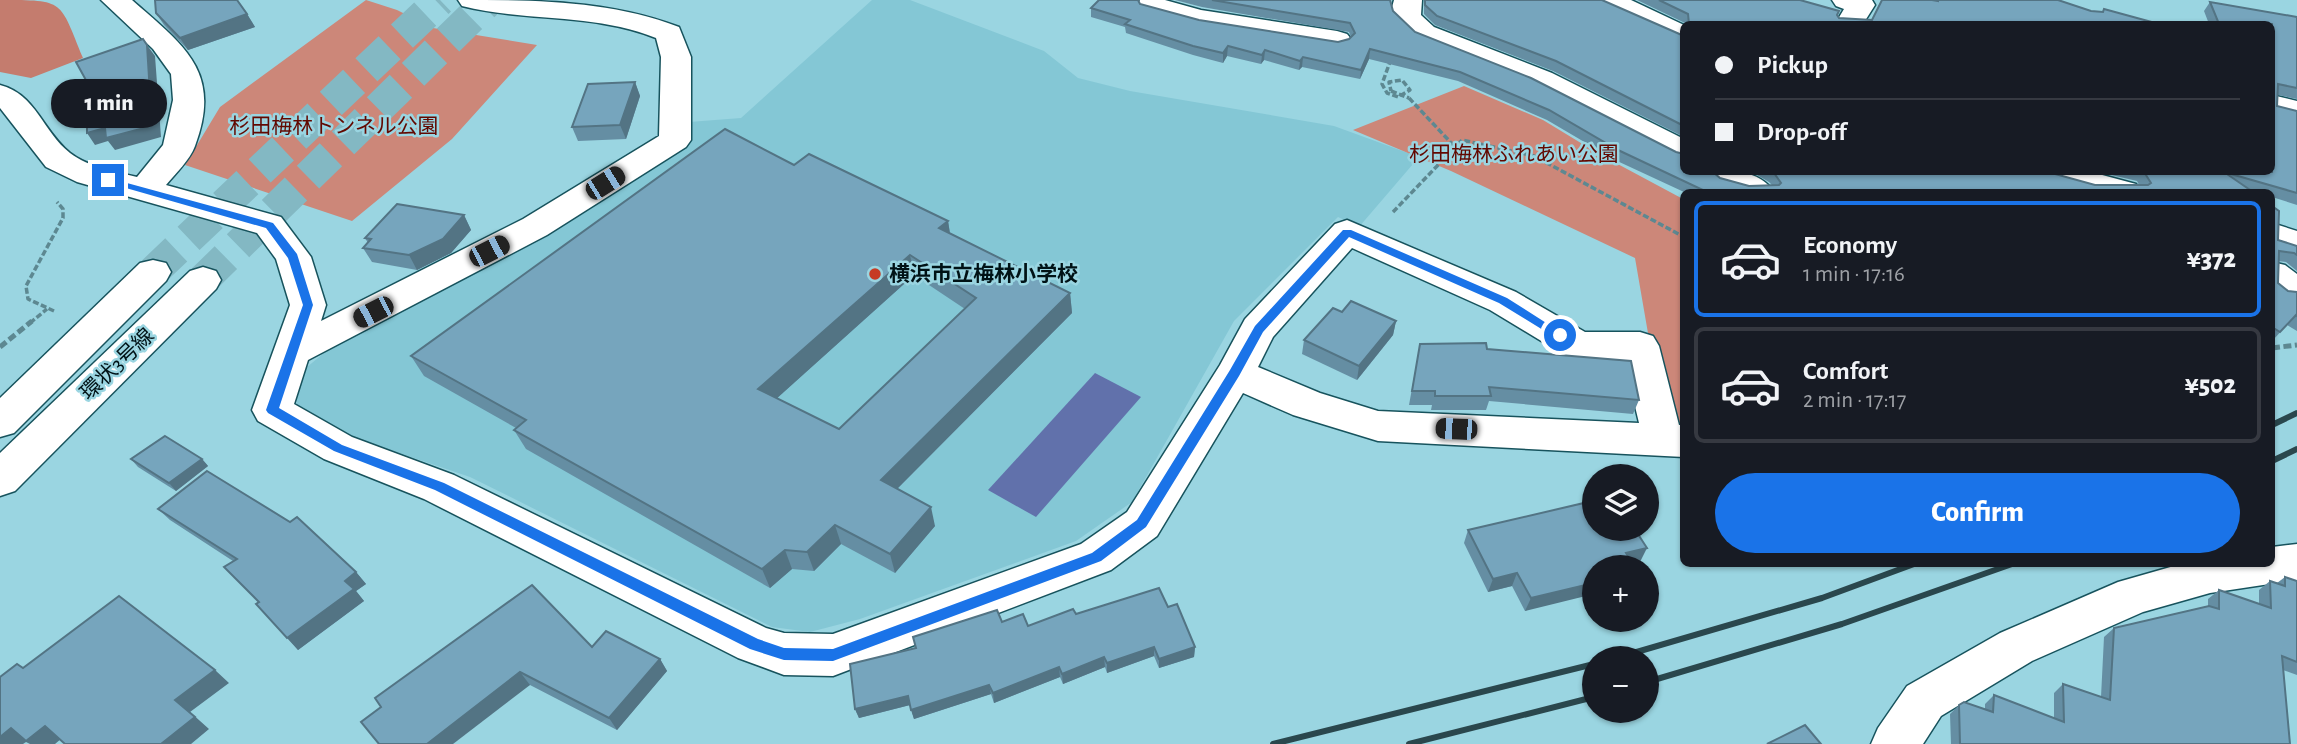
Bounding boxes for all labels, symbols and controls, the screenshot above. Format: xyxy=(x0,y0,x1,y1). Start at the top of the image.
text: Pickup xyxy=(1757,52,1828,78)
callout: 1 min xyxy=(50,78,166,128)
text: 1 min xyxy=(85,92,133,115)
park label: 杉田梅林トンネル公園 xyxy=(229,115,439,137)
text: Drop-off xyxy=(1757,119,1846,145)
park label: 杉田梅林ふれあい公園 xyxy=(1409,143,1619,165)
car xyxy=(582,163,629,203)
route end xyxy=(92,164,124,196)
icon: car xyxy=(1719,228,1782,291)
car xyxy=(466,232,513,270)
text: Economy xyxy=(1803,232,1897,258)
text: ¥372 xyxy=(2186,246,2236,272)
place label: 横浜市立梅林小学校 xyxy=(889,262,1078,285)
text: 1 min · 17:16 xyxy=(1803,263,1905,286)
marker: 横浜市立梅林小学校 xyxy=(867,266,883,282)
car xyxy=(350,293,397,331)
route start xyxy=(1544,319,1576,351)
street label: 環状3号線 xyxy=(76,324,158,404)
icon: car xyxy=(1719,354,1782,417)
text: Comfort xyxy=(1803,358,1888,384)
text: ¥502 xyxy=(2184,372,2236,398)
text: 2 min · 17:17 xyxy=(1803,389,1906,412)
car xyxy=(1435,418,1478,440)
map controls xyxy=(1582,464,1659,723)
button: layers xyxy=(1582,464,1659,541)
button: Confirm xyxy=(1715,473,2240,553)
button: + xyxy=(1582,555,1659,632)
button: − xyxy=(1582,646,1659,723)

